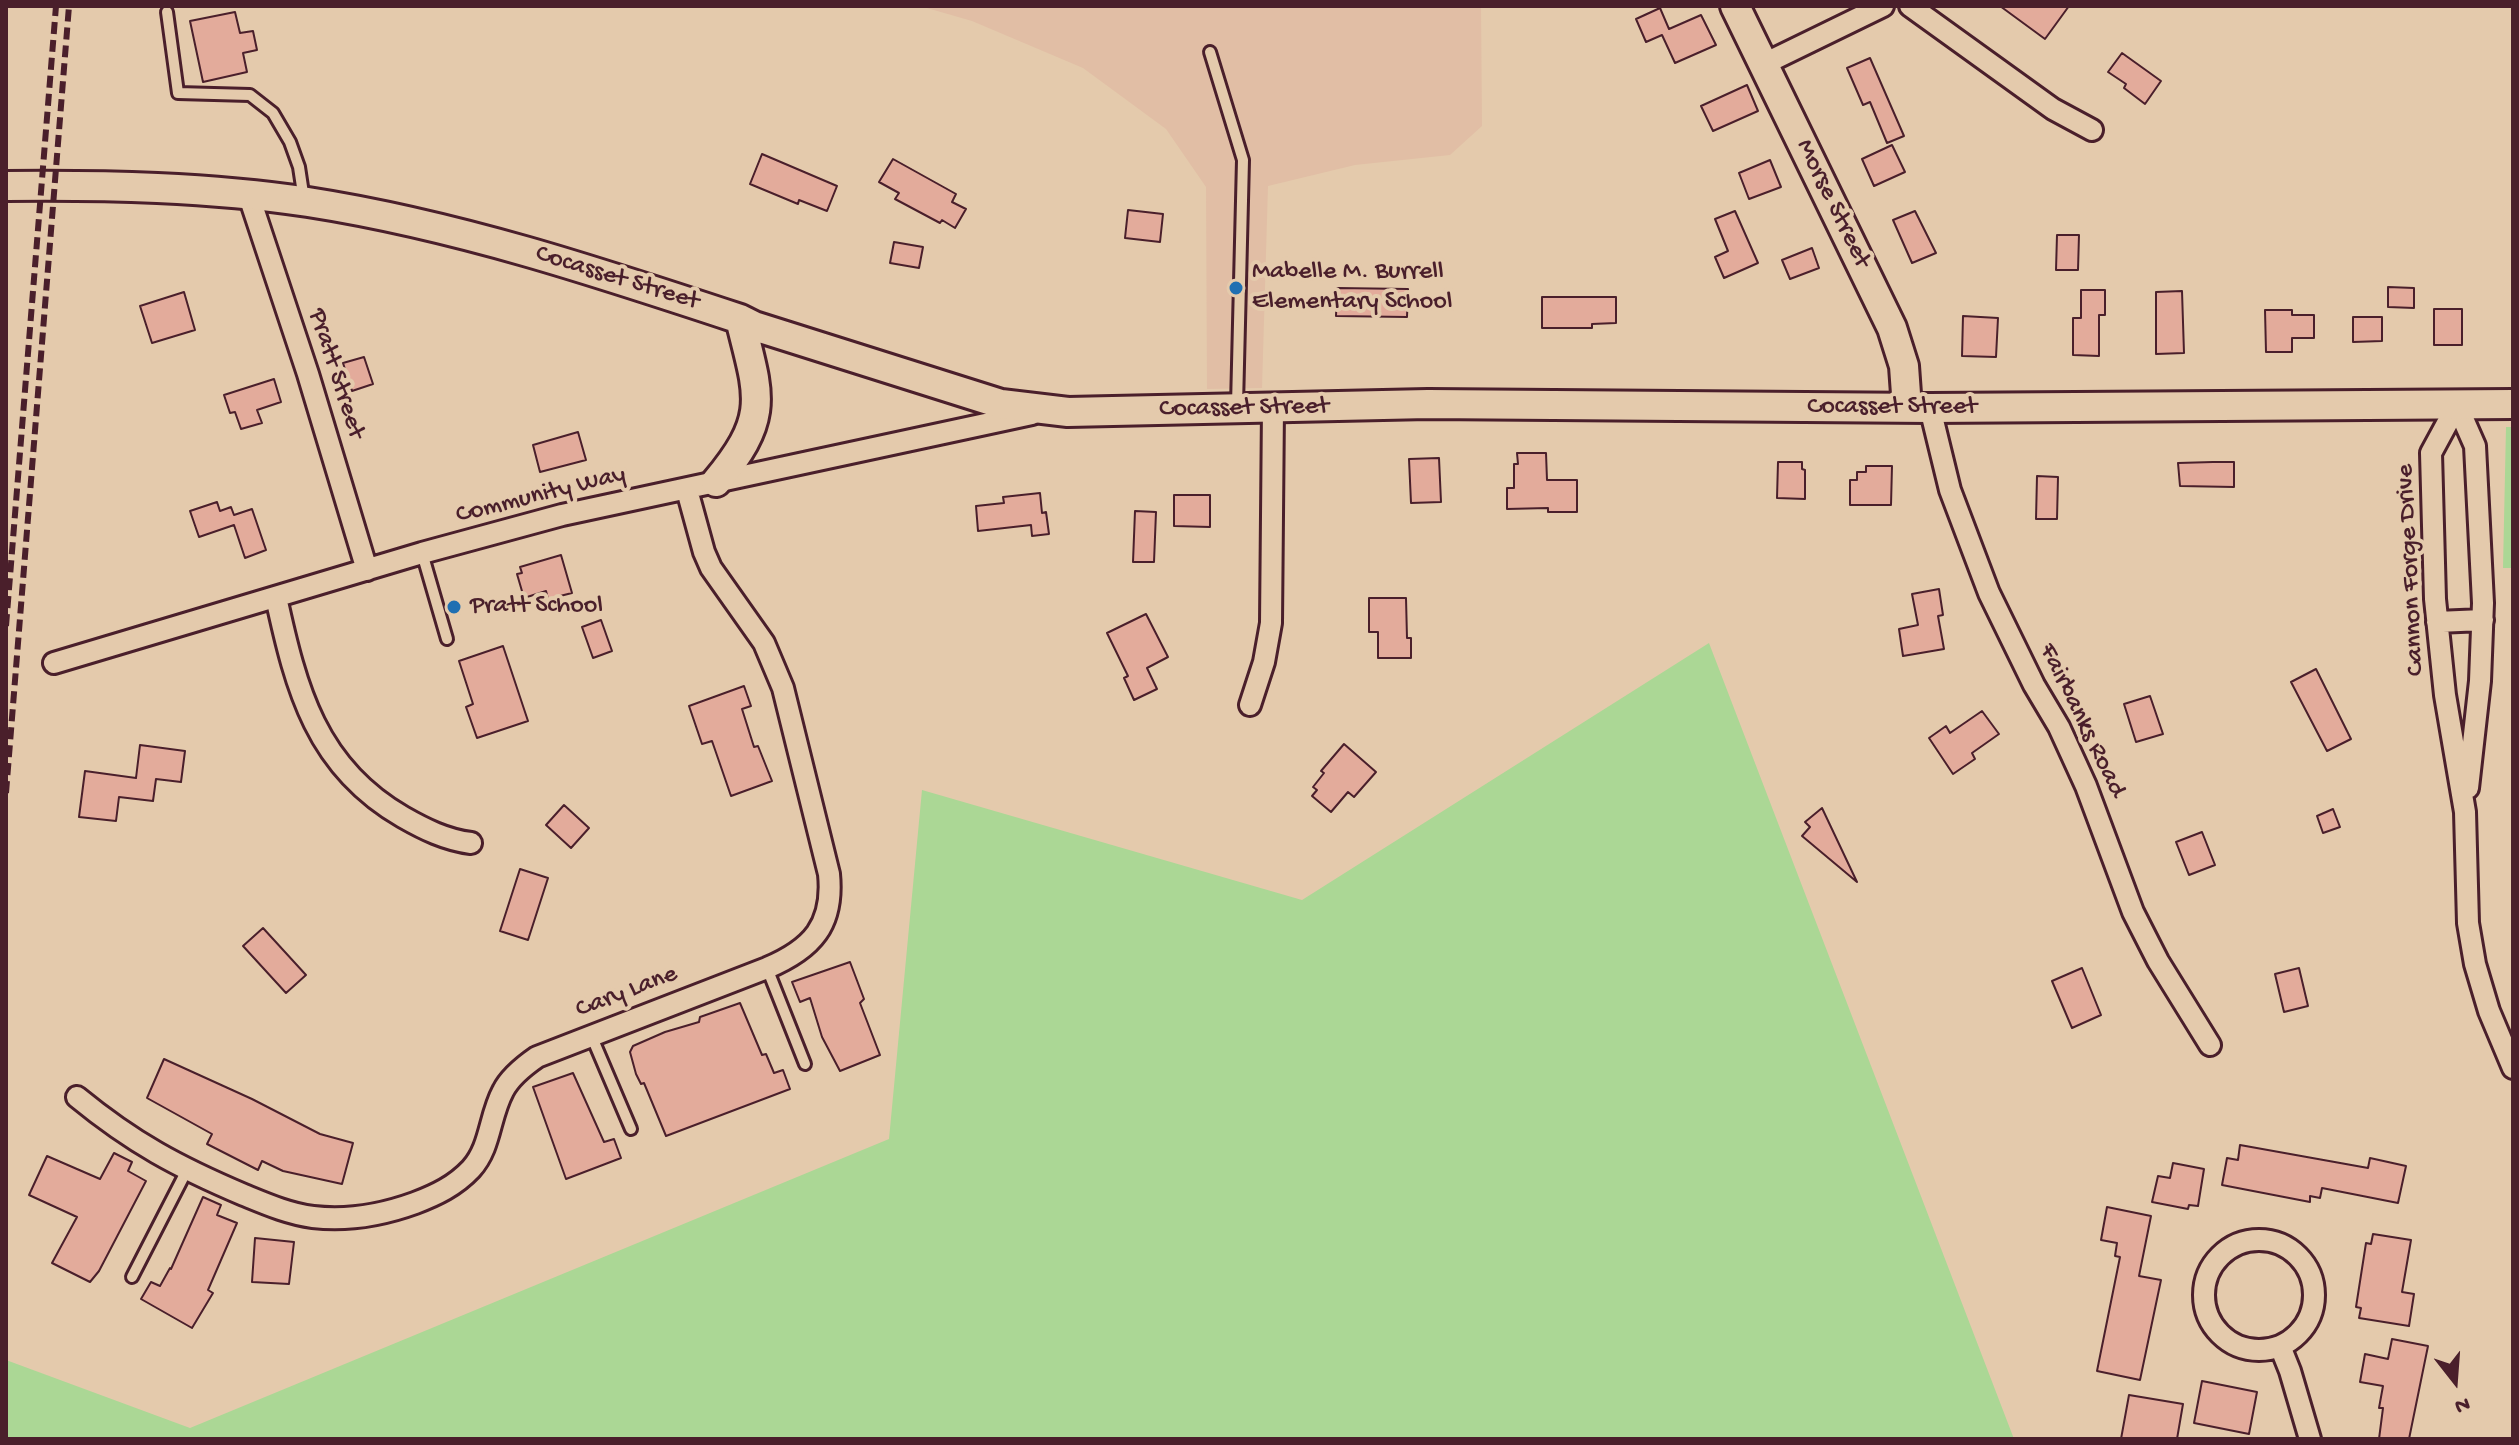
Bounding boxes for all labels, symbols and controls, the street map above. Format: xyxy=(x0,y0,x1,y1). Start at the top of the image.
street label: Morse Street xyxy=(1787,135,1877,273)
street label: Cocasset Street xyxy=(531,239,703,319)
place label: Mabelle M. Burrell Elementary School xyxy=(1252,257,1452,318)
marker: Mabelle M. Burrell Elementary School xyxy=(1227,279,1245,297)
street label: Pratt Street xyxy=(299,305,371,443)
street label: Cocasset Street xyxy=(1159,392,1329,426)
street label: Cocasset Street xyxy=(1807,392,1977,424)
street label: Community Way xyxy=(453,460,629,532)
street label: Cannon Forge Drive xyxy=(2391,463,2433,677)
place label: Pratt School xyxy=(470,591,603,623)
marker: Pratt School xyxy=(445,598,463,616)
street label: Fairbanks Road xyxy=(2030,639,2132,803)
street label: Cary Lane xyxy=(572,959,682,1027)
north arrow xyxy=(2415,1341,2495,1421)
text: N xyxy=(2451,1389,2473,1418)

